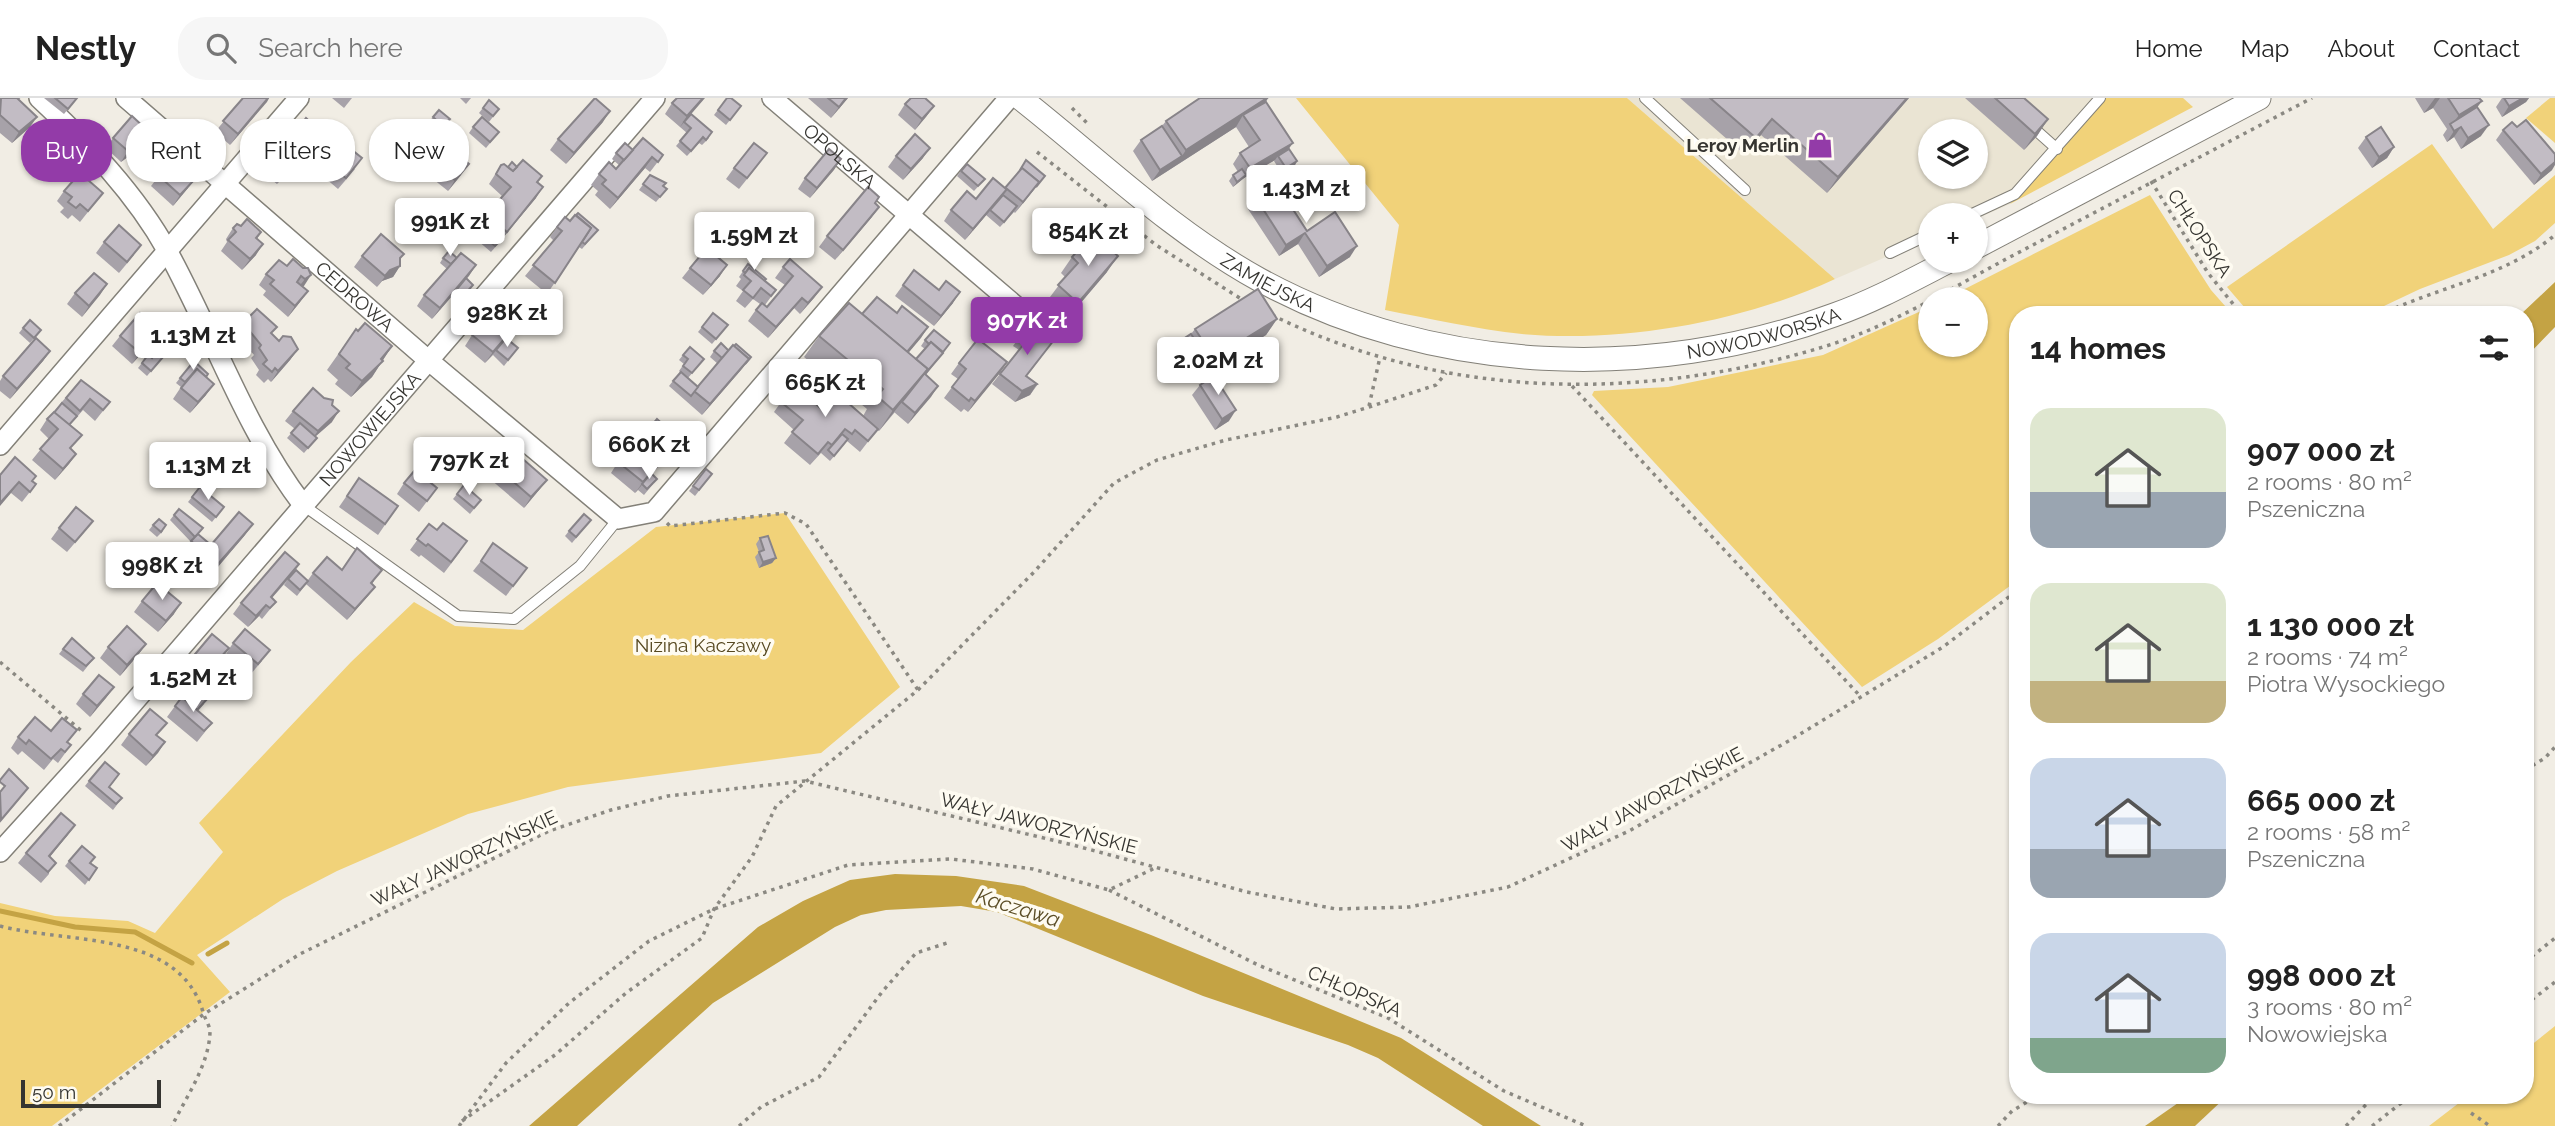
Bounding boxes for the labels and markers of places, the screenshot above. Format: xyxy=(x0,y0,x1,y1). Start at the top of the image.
shop icon: Leroy Merlin xyxy=(1805,130,1835,160)
place label: Leroy Merlin xyxy=(1686,134,1799,156)
pin: 1.43M zł xyxy=(1234,166,1378,225)
pin: 991K zł xyxy=(385,198,515,258)
pin: 854K zł xyxy=(1023,208,1153,268)
pin: 1.59M zł xyxy=(682,212,826,272)
pin: 928K zł xyxy=(442,289,572,349)
pin: 907K zł xyxy=(962,298,1092,357)
pin: 1.13M zł xyxy=(121,313,265,372)
pin: 2.02M zł xyxy=(1146,338,1290,397)
pin: 665K zł xyxy=(760,360,890,419)
pin: 660K zł xyxy=(584,422,714,481)
pin: 797K zł xyxy=(404,438,534,497)
pin: 1.13M zł xyxy=(136,442,280,502)
pin: 998K zł xyxy=(97,542,227,602)
pin: 1.52M zł xyxy=(121,654,265,714)

